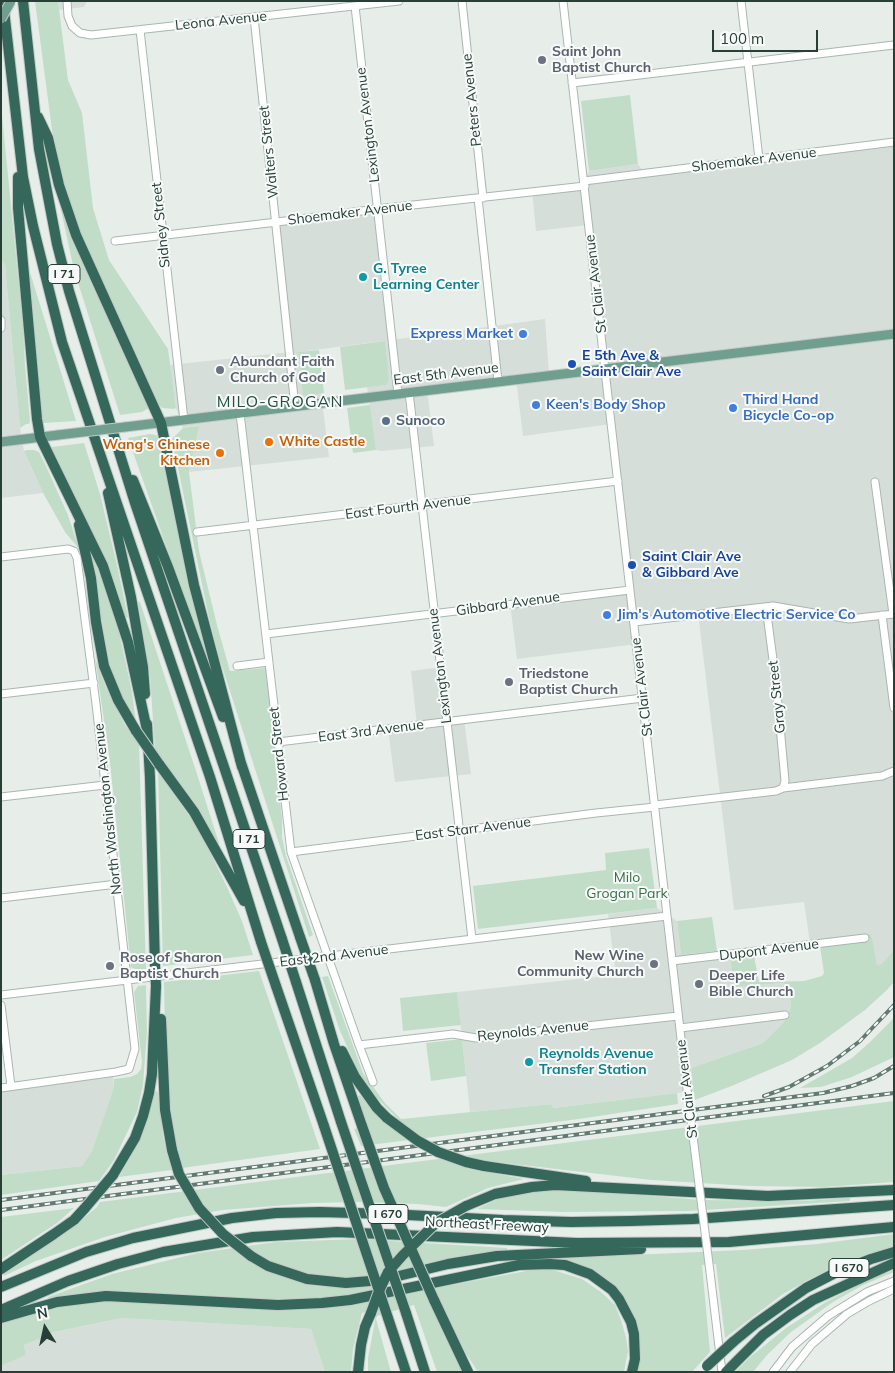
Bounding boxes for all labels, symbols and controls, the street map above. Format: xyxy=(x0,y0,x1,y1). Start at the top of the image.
street label: Leona Avenue xyxy=(174,8,268,34)
scale bar xyxy=(715,20,821,52)
text: 100 m xyxy=(720,29,764,48)
place label: Saint John Baptist Church xyxy=(552,44,651,76)
street label: Peters Avenue xyxy=(459,53,485,147)
marker: Saint John Baptist Church xyxy=(536,54,548,66)
street label: Lexington Avenue xyxy=(353,66,383,184)
street label: Walters Street xyxy=(256,105,282,199)
street label: Shoemaker Avenue xyxy=(691,144,817,176)
street label: Sidney Street xyxy=(148,181,174,269)
street label: Shoemaker Avenue xyxy=(287,197,413,229)
street label: St Clair Avenue xyxy=(582,234,610,334)
place label: G. Tyree Learning Center xyxy=(373,261,479,294)
road number: I 71 xyxy=(48,264,80,284)
marker: G. Tyree Learning Center xyxy=(357,271,369,283)
place label: Express Market xyxy=(410,326,513,342)
marker: Express Market xyxy=(517,328,529,340)
place label: E 5th Ave & Saint Clair Ave xyxy=(582,348,681,381)
place label: Abundant Faith Church of God xyxy=(230,354,335,387)
marker: E 5th Ave & Saint Clair Ave xyxy=(566,358,578,370)
street label: East 5th Avenue xyxy=(392,359,500,389)
marker: Abundant Faith Church of God xyxy=(214,364,226,376)
district label: MILO-GROGAN xyxy=(215,392,345,412)
place label: Third Hand Bicycle Co-op xyxy=(743,392,834,424)
place label: Keen's Body Shop xyxy=(546,397,666,413)
marker: Keen's Body Shop xyxy=(530,399,542,411)
marker: Third Hand Bicycle Co-op xyxy=(727,402,739,414)
place label: Sunoco xyxy=(396,413,445,429)
marker: Sunoco xyxy=(380,415,392,427)
place label: White Castle xyxy=(279,434,365,450)
marker: White Castle xyxy=(263,436,275,448)
place label: Wang's Chinese Kitchen xyxy=(103,437,210,470)
marker: Wang's Chinese Kitchen xyxy=(214,447,226,459)
street label: East Fourth Avenue xyxy=(344,491,472,523)
place label: Saint Clair Ave & Gibbard Ave xyxy=(642,549,741,582)
marker: Saint Clair Ave & Gibbard Ave xyxy=(626,559,638,571)
street label: Gibbard Avenue xyxy=(455,588,561,620)
street label: Lexington Avenue xyxy=(425,607,455,725)
place label: Jim's Automotive Electric Service Co xyxy=(617,607,855,623)
marker: Jim's Automotive Electric Service Co xyxy=(601,609,613,621)
street label: St Clair Avenue xyxy=(628,637,656,737)
street label: Gray Street xyxy=(765,660,789,734)
place label: Triedstone Baptist Church xyxy=(519,666,618,699)
marker: Triedstone Baptist Church xyxy=(503,676,515,688)
street label: Howard Street xyxy=(266,706,292,802)
street label: East 3rd Avenue xyxy=(317,716,425,746)
street label: North Washington Avenue xyxy=(91,722,125,896)
street label: East Starr Avenue xyxy=(414,814,532,844)
road number: I 71 xyxy=(233,830,265,849)
park label: Milo Grogan Park xyxy=(586,870,668,902)
street label: Dupont Avenue xyxy=(718,936,820,964)
street label: East 2nd Avenue xyxy=(279,941,389,971)
place label: New Wine Community Church xyxy=(517,948,644,980)
place label: Rose of Sharon Baptist Church xyxy=(120,950,222,982)
marker: New Wine Community Church xyxy=(648,958,660,970)
marker: Rose of Sharon Baptist Church xyxy=(104,960,116,972)
place label: Deeper Life Bible Church xyxy=(709,968,793,1000)
marker: Deeper Life Bible Church xyxy=(693,978,705,990)
street label: Reynolds Avenue xyxy=(477,1017,589,1045)
street label: St Clair Avenue xyxy=(673,1039,701,1139)
place label: Reynolds Avenue Transfer Station xyxy=(539,1046,653,1078)
marker: Reynolds Avenue Transfer Station xyxy=(523,1056,535,1068)
road number: I 670 xyxy=(368,1204,408,1224)
street label: Northeast Freeway xyxy=(425,1213,549,1237)
road number: I 670 xyxy=(829,1258,869,1278)
north arrow xyxy=(20,1303,70,1353)
text: N xyxy=(36,1303,49,1323)

